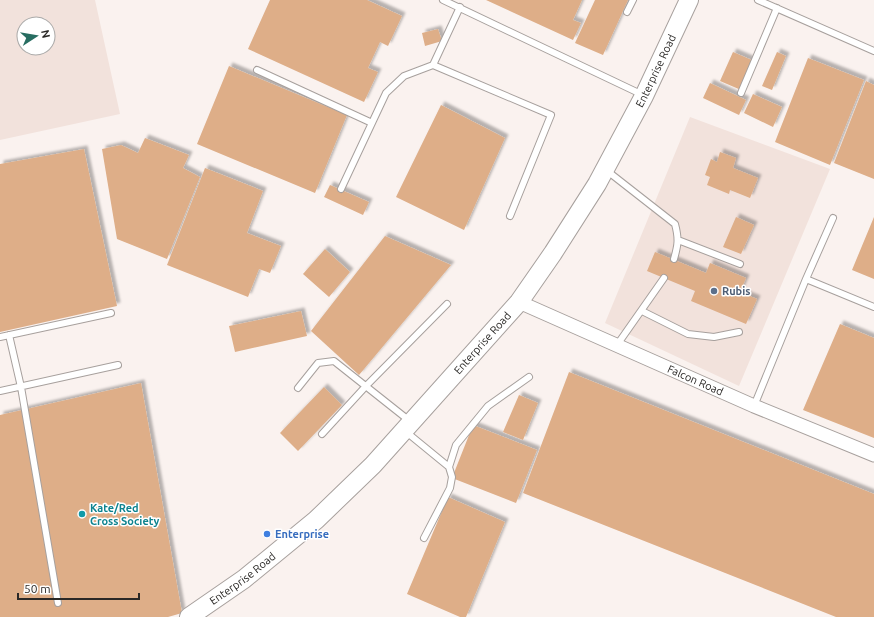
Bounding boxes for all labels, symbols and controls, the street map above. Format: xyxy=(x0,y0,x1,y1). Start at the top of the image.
north arrow xyxy=(16,16,56,56)
text: N xyxy=(39,29,53,39)
street label: Enterprise Road xyxy=(633,32,678,109)
place label: Rubis xyxy=(722,285,750,297)
marker: Rubis xyxy=(709,286,719,296)
street label: Enterprise Road xyxy=(451,309,513,376)
street label: Falcon Road xyxy=(666,363,725,398)
place label: Kate/Red Cross Society xyxy=(90,502,160,527)
marker: Kate/Red Cross Society xyxy=(77,509,87,519)
place label: Enterprise xyxy=(275,528,329,540)
marker: Enterprise xyxy=(262,529,272,539)
street label: Enterprise Road xyxy=(207,550,278,607)
scale bar xyxy=(18,575,139,601)
text: 50 m xyxy=(24,582,51,595)

